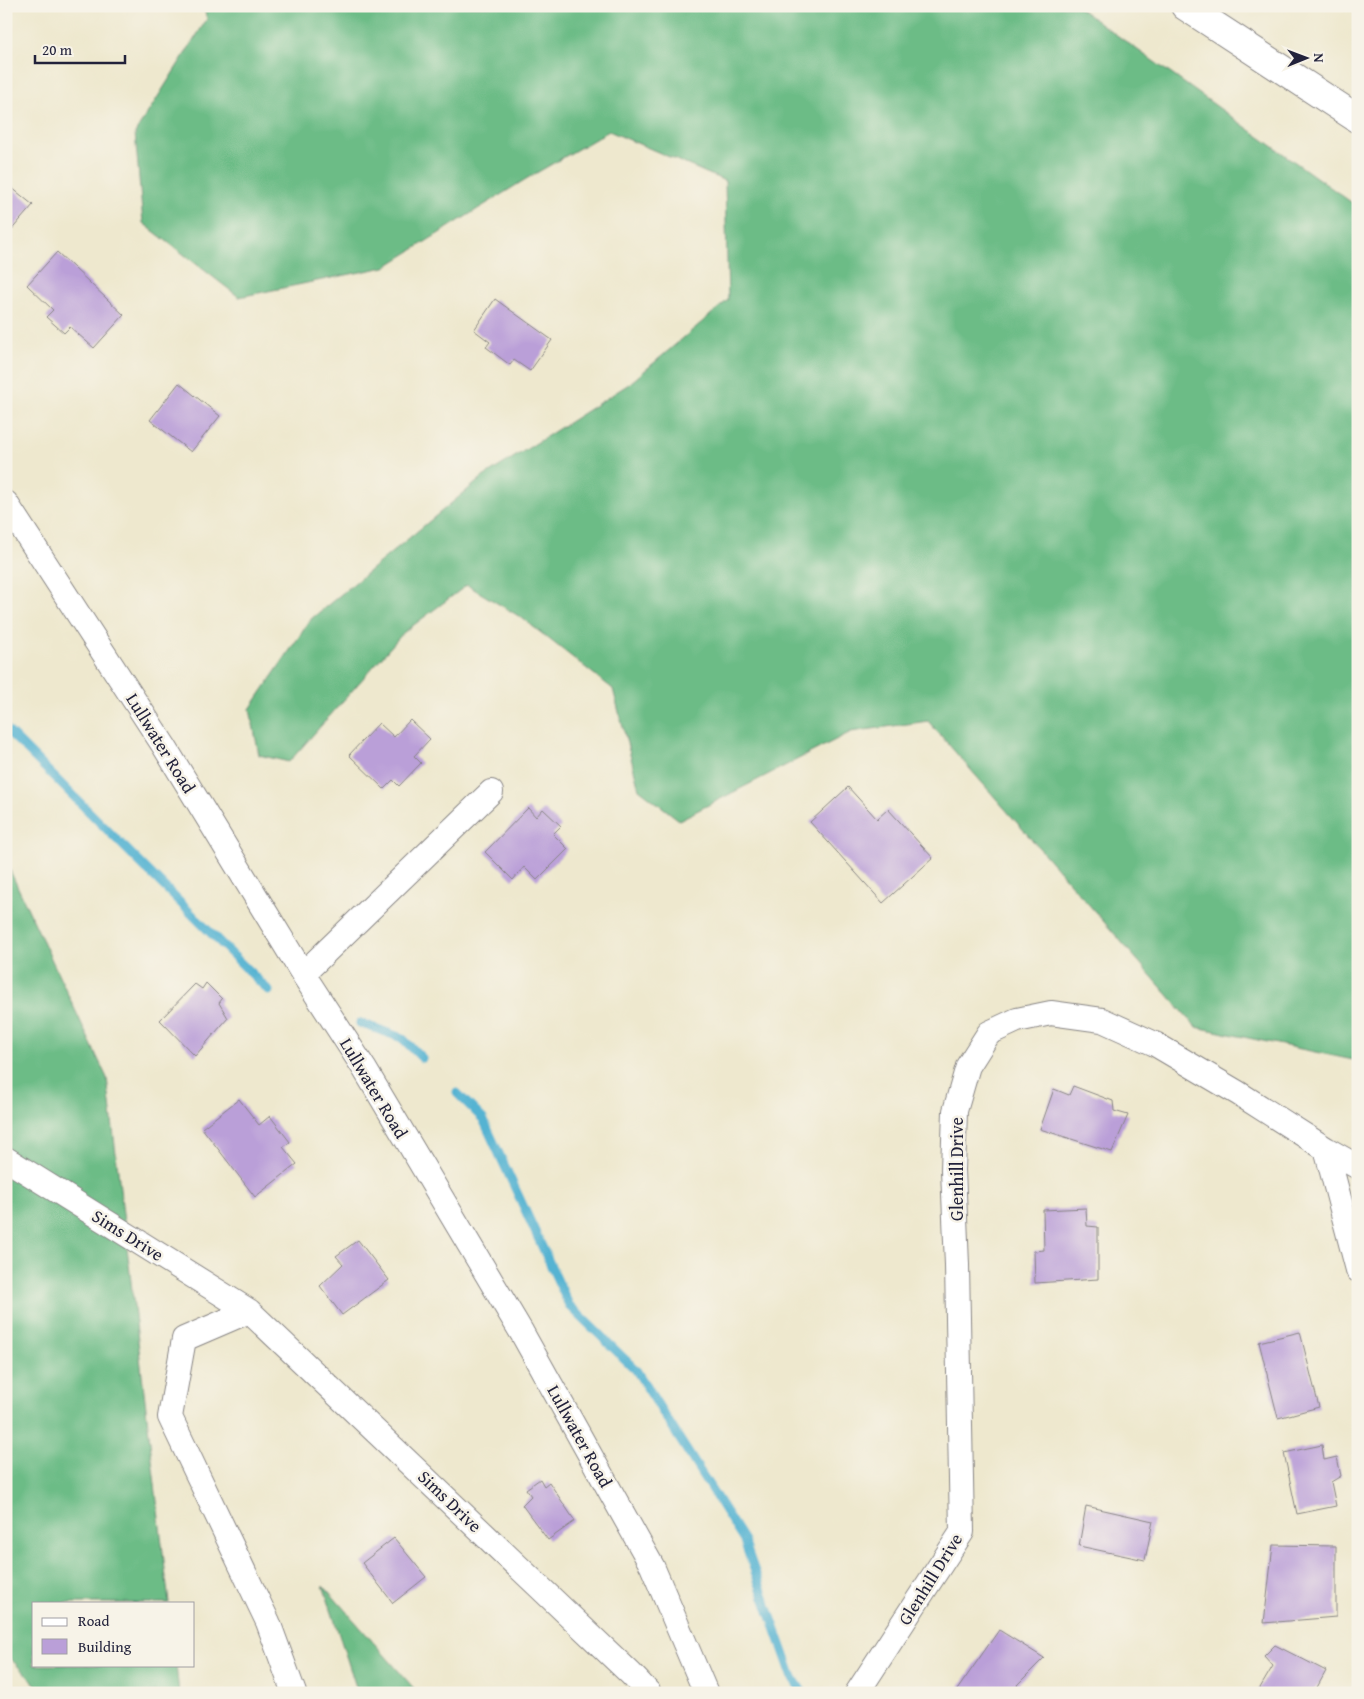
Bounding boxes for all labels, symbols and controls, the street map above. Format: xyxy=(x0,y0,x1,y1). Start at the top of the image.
scale bar xyxy=(35,32,125,64)
north arrow xyxy=(1282,32,1332,82)
text: 20 m xyxy=(42,39,73,60)
text: N xyxy=(1309,53,1329,63)
street label: Lullwater Road xyxy=(119,688,203,799)
street label: Lullwater Road xyxy=(333,1032,415,1144)
street label: Glenhill Drive xyxy=(943,1117,970,1221)
street label: Sims Drive xyxy=(87,1202,169,1268)
street label: Lullwater Road xyxy=(541,1380,620,1493)
street label: Sims Drive xyxy=(412,1463,488,1539)
street label: Glenhill Drive xyxy=(891,1528,969,1630)
legend xyxy=(32,1602,195,1666)
text: Road xyxy=(78,1610,109,1631)
text: Building xyxy=(78,1636,132,1657)

